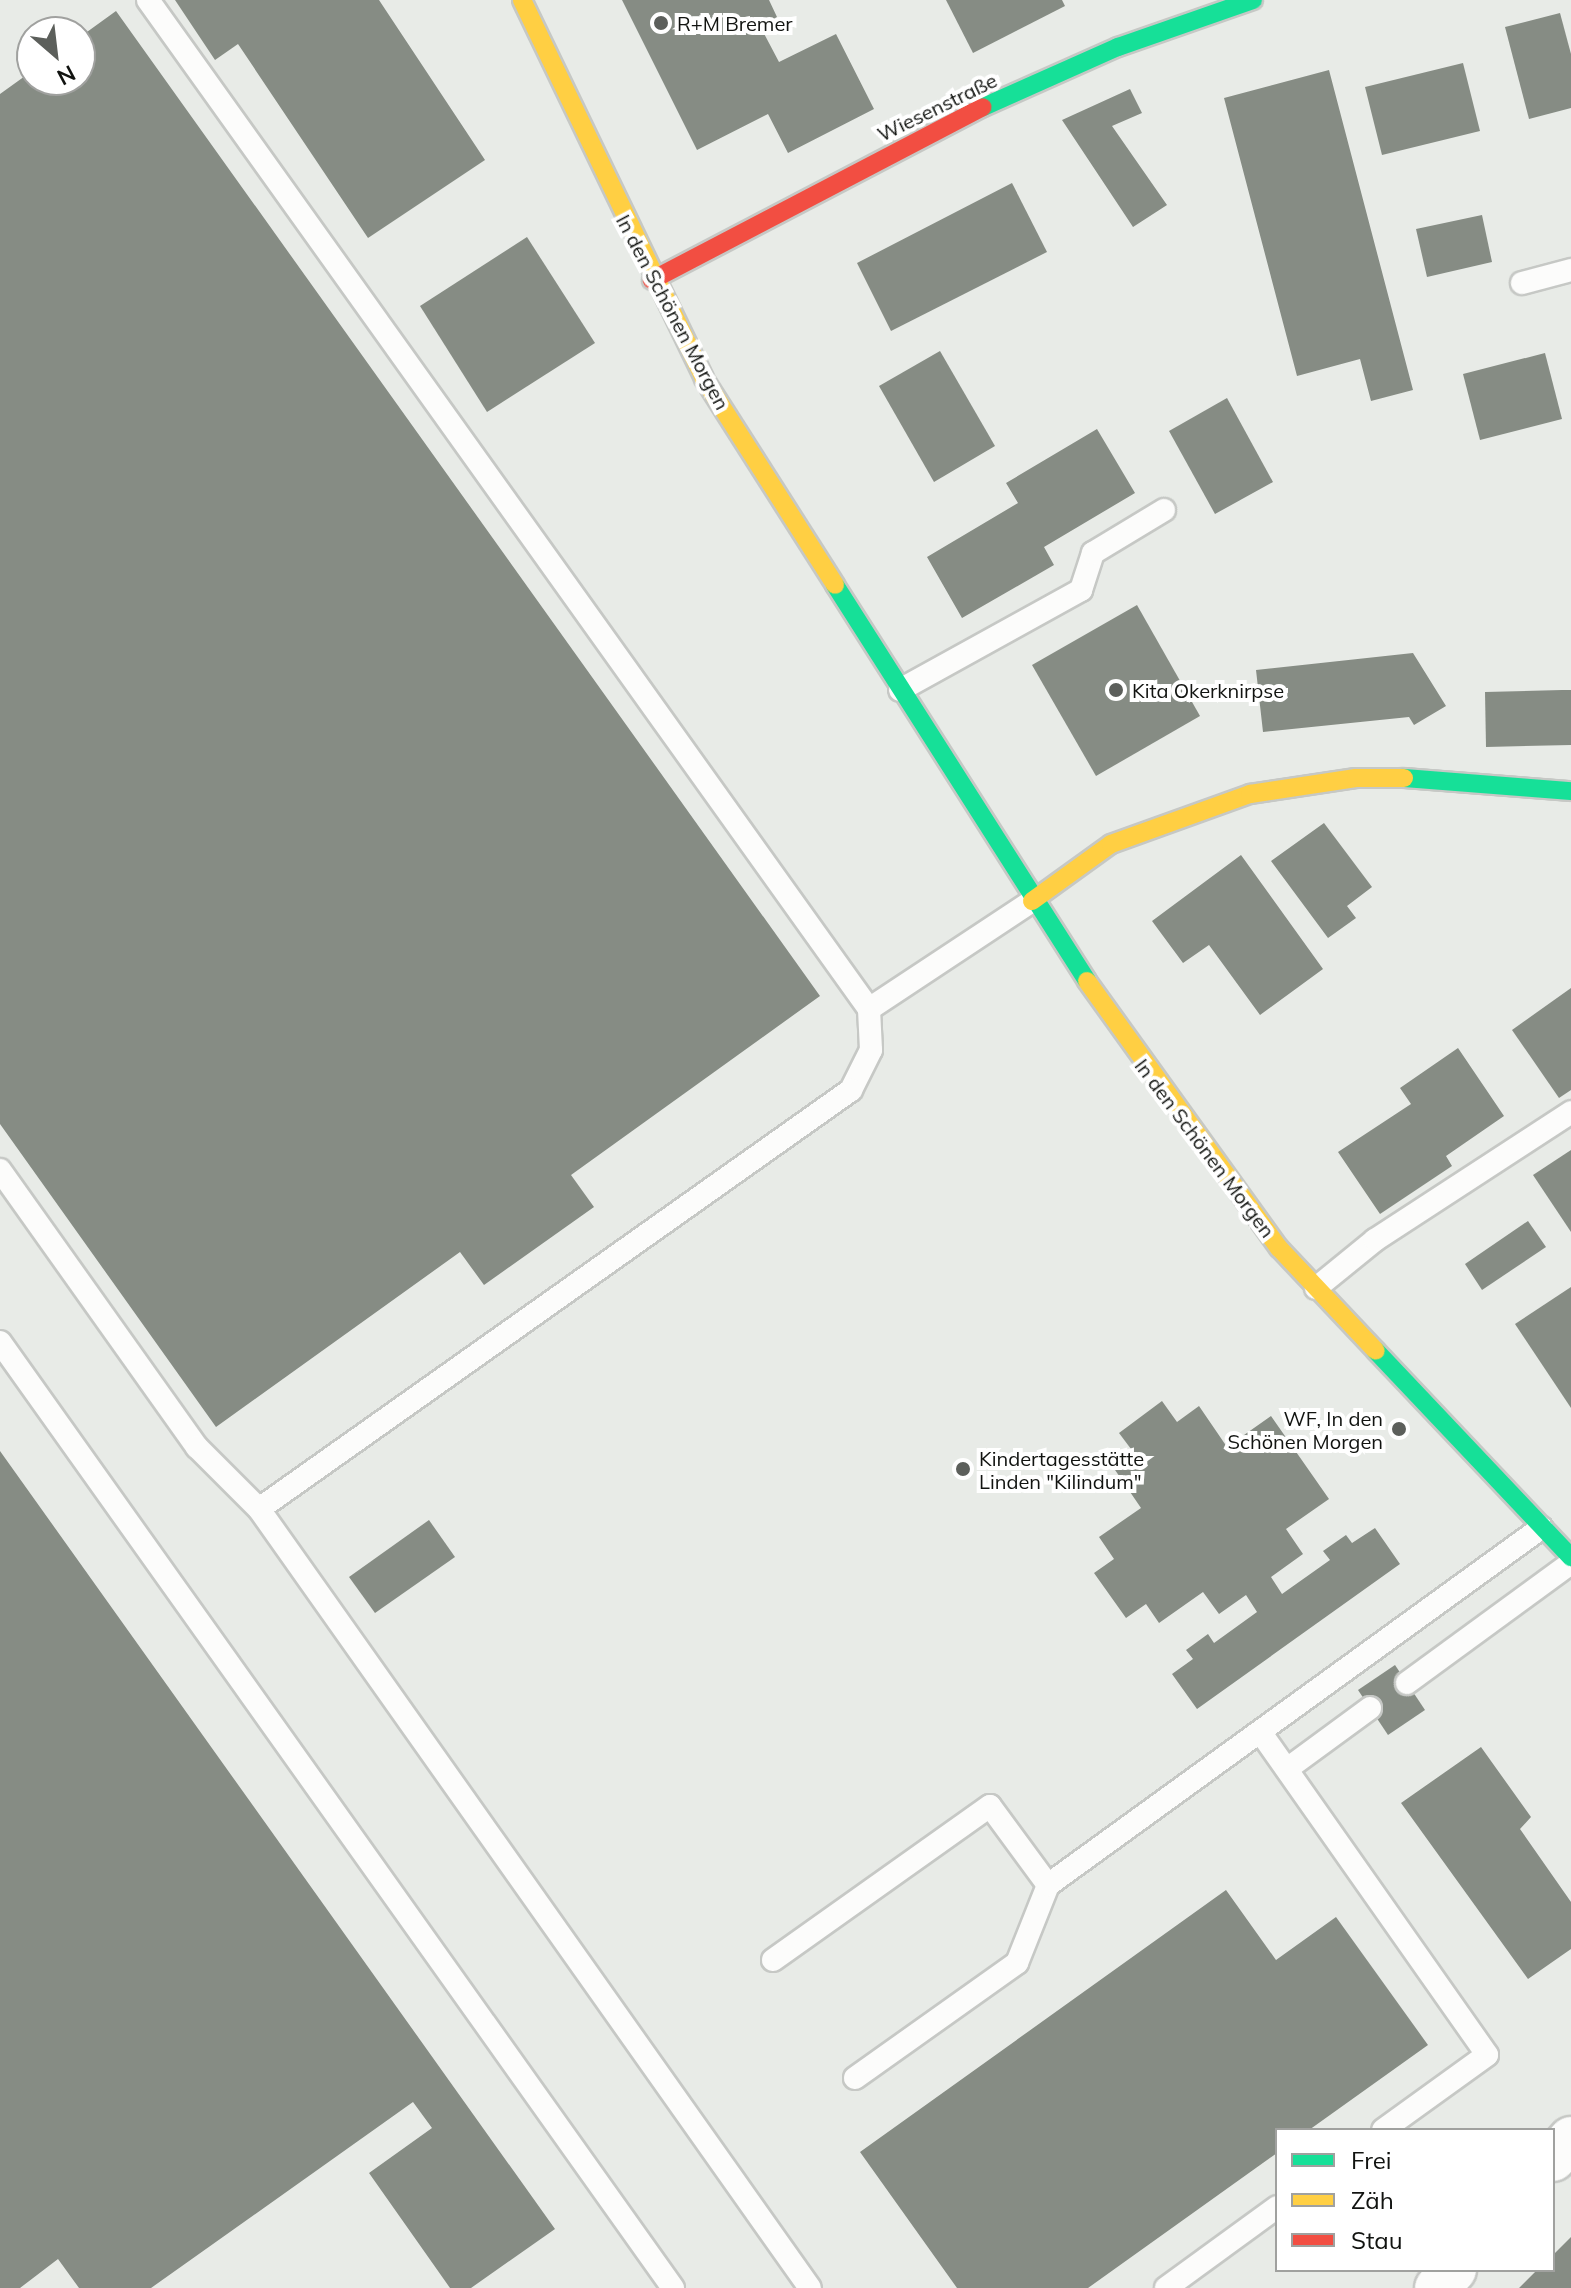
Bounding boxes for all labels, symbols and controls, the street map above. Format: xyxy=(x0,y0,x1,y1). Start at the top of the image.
place label: R+M Bremer xyxy=(677,11,793,35)
marker: R+M Bremer xyxy=(652,14,670,32)
north arrow xyxy=(16,16,96,96)
text: N xyxy=(52,59,80,92)
street label: Wiesenstraße xyxy=(873,68,1001,146)
street label: In den Schönen Morgen xyxy=(611,210,735,414)
place label: Kita Okerknirpse xyxy=(1132,678,1284,702)
marker: Kita Okerknirpse xyxy=(1107,681,1125,699)
street label: In den Schönen Morgen xyxy=(1130,1054,1280,1242)
place label: WF, In den Schönen Morgen xyxy=(1228,1406,1383,1453)
marker: WF, In den Schönen Morgen xyxy=(1390,1420,1408,1438)
place label: Kindertagesstätte Linden "Kilindum" xyxy=(979,1446,1144,1493)
marker: Kindertagesstätte Linden "Kilindum" xyxy=(954,1460,972,1478)
legend xyxy=(1275,2128,1555,2272)
text: Frei xyxy=(1351,2145,1392,2175)
text: Zäh xyxy=(1351,2185,1394,2215)
text: Stau xyxy=(1351,2225,1403,2255)

